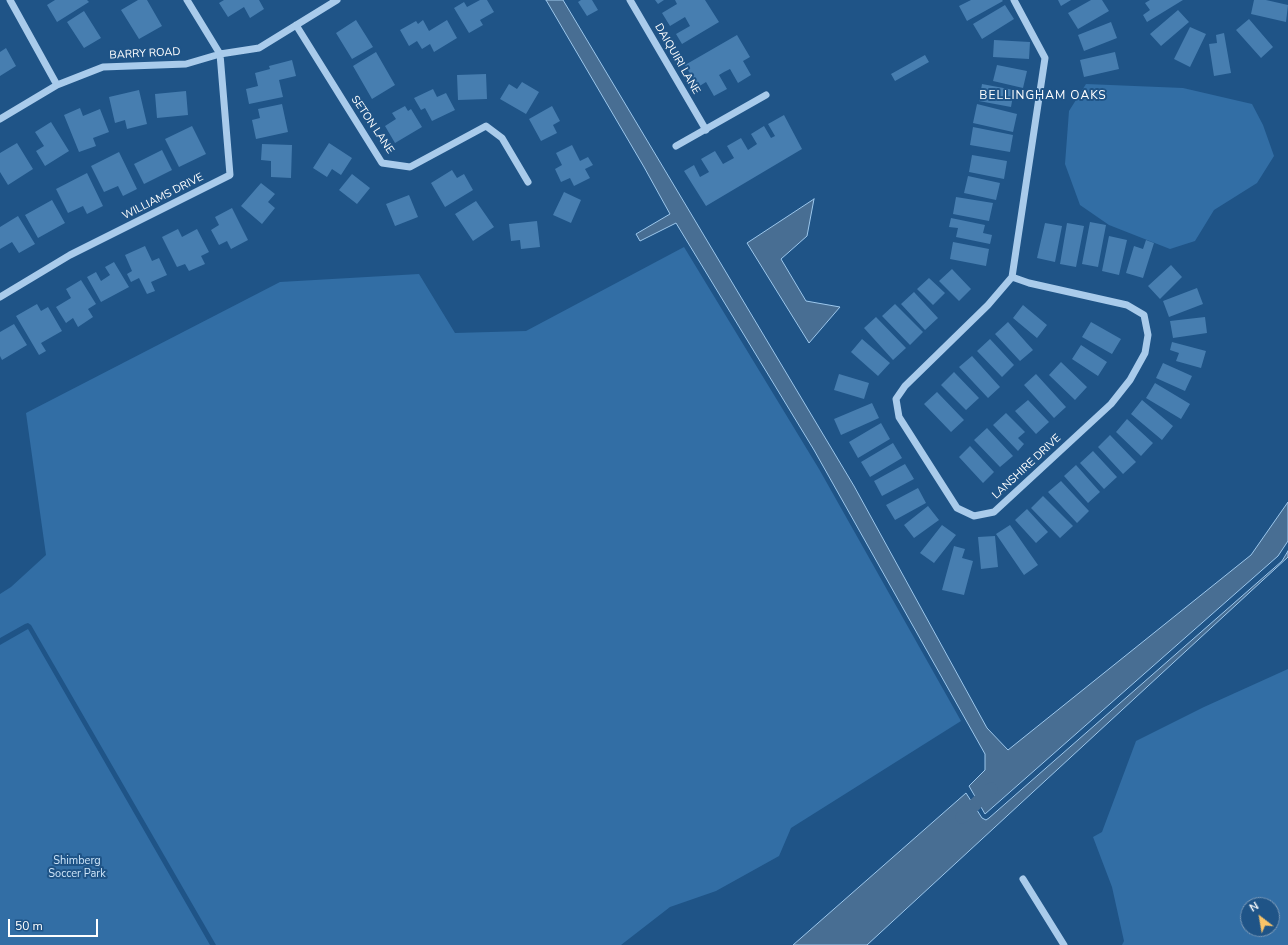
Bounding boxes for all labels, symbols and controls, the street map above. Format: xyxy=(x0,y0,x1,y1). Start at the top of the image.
street label: DAIQUIRI LANE xyxy=(651,21,703,97)
street label: BARRY ROAD xyxy=(109,46,181,62)
district label: BELLINGHAM OAKS xyxy=(979,89,1107,103)
street label: SETON LANE xyxy=(348,94,396,156)
street label: WILLIAMS DRIVE xyxy=(120,171,206,223)
street label: LANSHIRE DRIVE xyxy=(990,432,1064,502)
park label: Shimberg Soccer Park xyxy=(48,854,106,880)
north arrow xyxy=(1240,897,1280,937)
text: N xyxy=(1247,899,1261,916)
scale bar xyxy=(10,911,100,937)
text: 50 m xyxy=(15,918,43,934)

